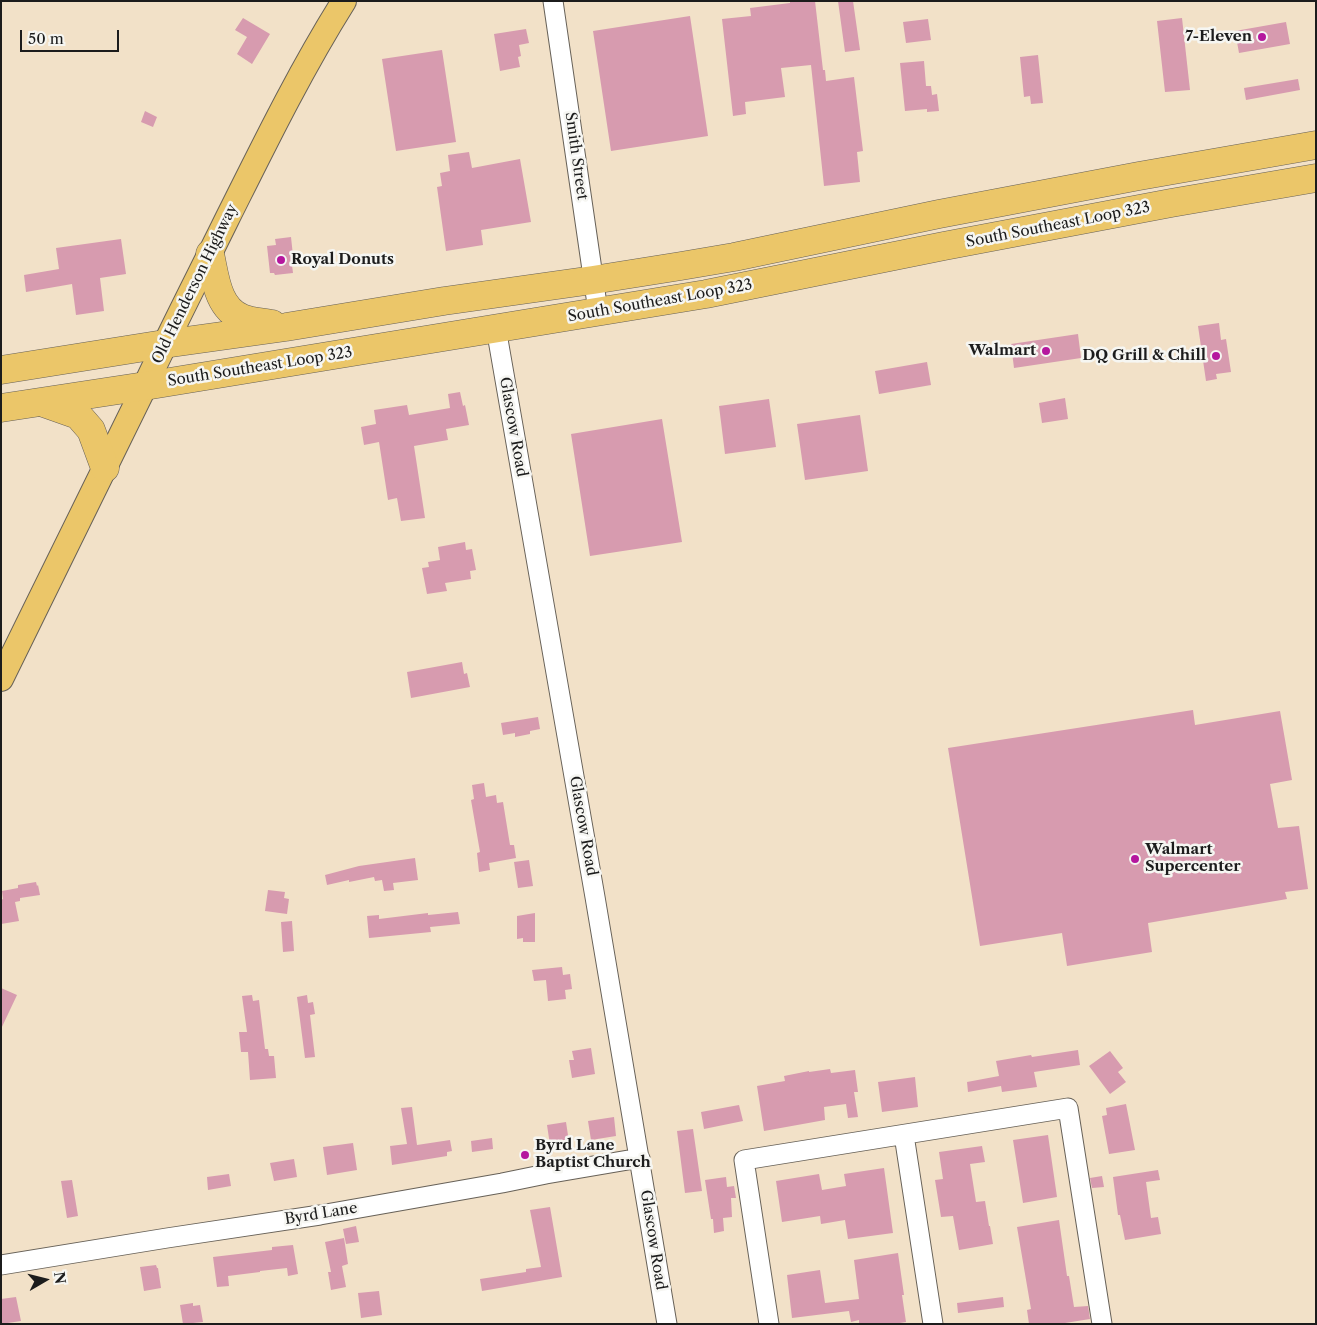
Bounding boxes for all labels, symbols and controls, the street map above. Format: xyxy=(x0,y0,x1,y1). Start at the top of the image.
scale bar xyxy=(22,20,121,52)
place label: 7-Eleven xyxy=(1185,28,1252,46)
text: 50 m xyxy=(28,29,64,48)
marker: 7-Eleven xyxy=(1256,31,1268,43)
street label: Smith Street xyxy=(561,111,591,201)
street label: South Southeast Loop 323 xyxy=(965,198,1151,252)
street label: Old Henderson Highway xyxy=(148,201,242,367)
place label: Royal Donuts xyxy=(291,251,394,269)
marker: Royal Donuts xyxy=(275,254,287,266)
street label: South Southeast Loop 323 xyxy=(566,276,754,326)
place label: Walmart xyxy=(968,342,1036,360)
street label: South Southeast Loop 323 xyxy=(166,343,354,391)
marker: Walmart xyxy=(1040,345,1052,357)
place label: DQ Grill & Chill xyxy=(1082,347,1206,365)
marker: DQ Grill & Chill xyxy=(1210,350,1222,362)
street label: Glascow Road xyxy=(495,376,531,478)
street label: Glascow Road xyxy=(565,775,601,877)
place label: Walmart Supercenter xyxy=(1145,841,1240,876)
marker: Walmart Supercenter xyxy=(1129,853,1141,865)
place label: Byrd Lane Baptist Church xyxy=(535,1137,651,1172)
marker: Byrd Lane Baptist Church xyxy=(519,1149,531,1161)
street label: Glascow Road xyxy=(636,1189,670,1291)
street label: Byrd Lane xyxy=(283,1199,359,1229)
north arrow xyxy=(20,1255,70,1305)
text: N xyxy=(50,1271,70,1285)

